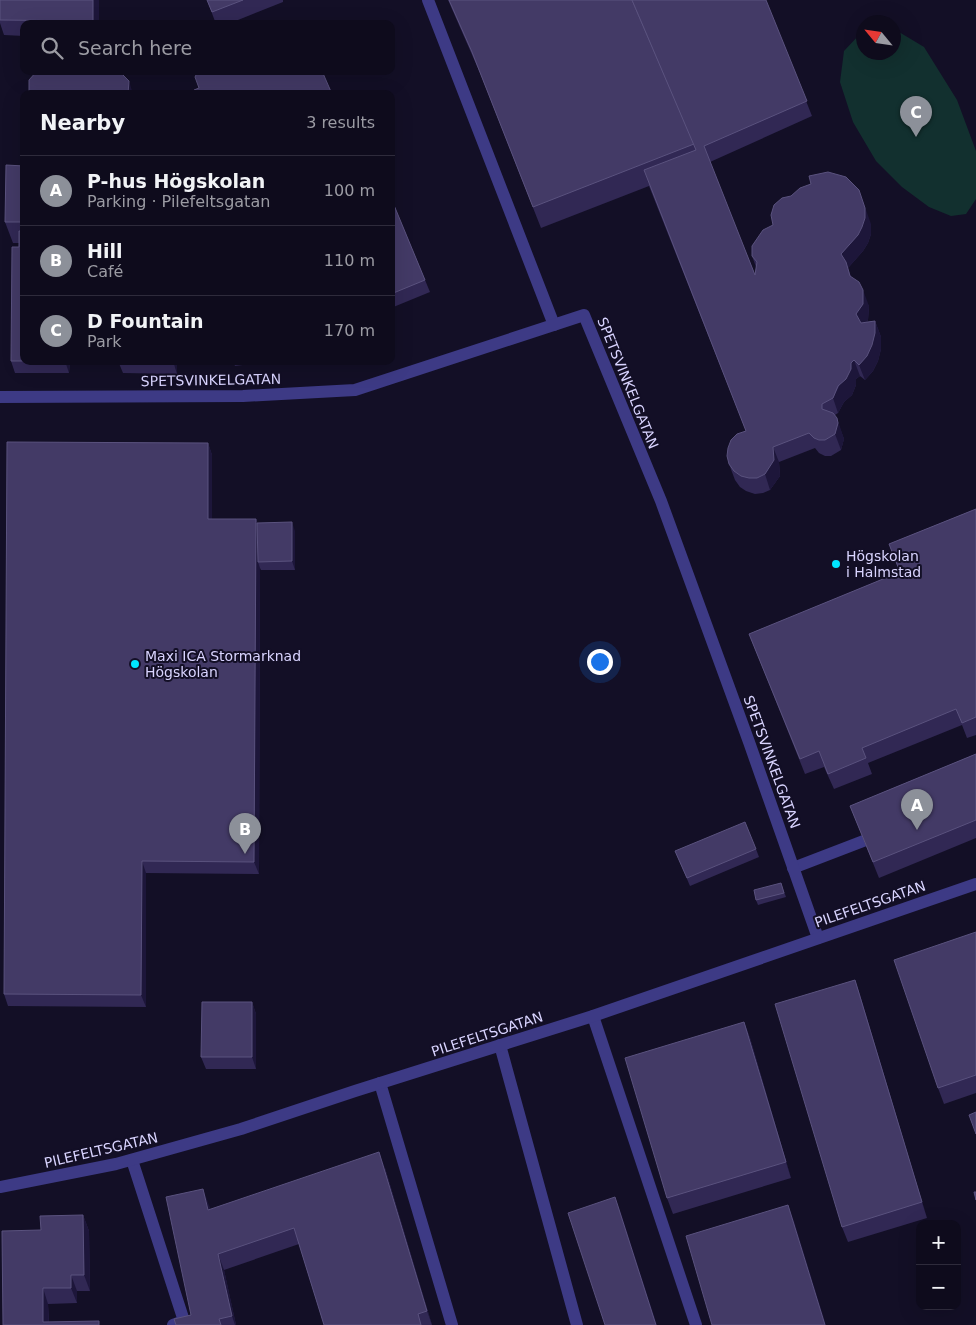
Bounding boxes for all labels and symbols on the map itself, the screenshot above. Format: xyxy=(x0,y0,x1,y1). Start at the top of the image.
north arrow xyxy=(856,15,901,60)
pin: C xyxy=(900,96,932,137)
street label: SPETSVINKELGATAN xyxy=(594,315,662,451)
street label: SPETSVINKELGATAN xyxy=(141,371,281,389)
place label: Högskolan i Halmstad xyxy=(846,548,921,580)
marker: Högskolan i Halmstad xyxy=(830,558,842,570)
place label: Maxi ICA Stormarknad Högskolan xyxy=(145,648,301,680)
your location xyxy=(587,649,613,675)
marker: Maxi ICA Stormarknad Högskolan xyxy=(129,658,141,670)
street label: SPETSVINKELGATAN xyxy=(740,693,804,831)
pin: A xyxy=(901,789,933,830)
pin: B xyxy=(229,813,261,854)
street label: PILEFELTSGATAN xyxy=(812,878,928,930)
street label: PILEFELTSGATAN xyxy=(429,1008,545,1060)
street label: PILEFELTSGATAN xyxy=(43,1129,159,1171)

